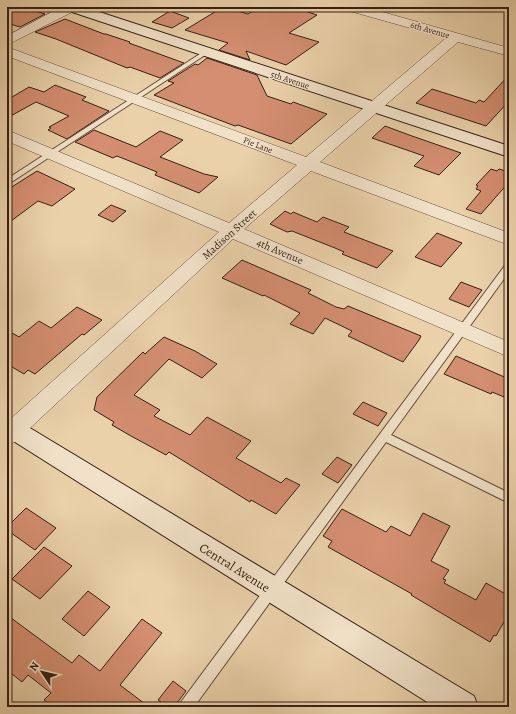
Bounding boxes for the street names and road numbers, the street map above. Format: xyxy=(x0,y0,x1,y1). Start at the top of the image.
street label: 6th Avenue xyxy=(409,19,451,41)
street label: 5th Avenue xyxy=(269,68,311,92)
street label: Pie Lane xyxy=(241,134,275,156)
street label: Madison Street xyxy=(199,206,260,263)
street label: 4th Avenue xyxy=(254,235,306,268)
street label: Central Avenue xyxy=(196,539,274,596)

